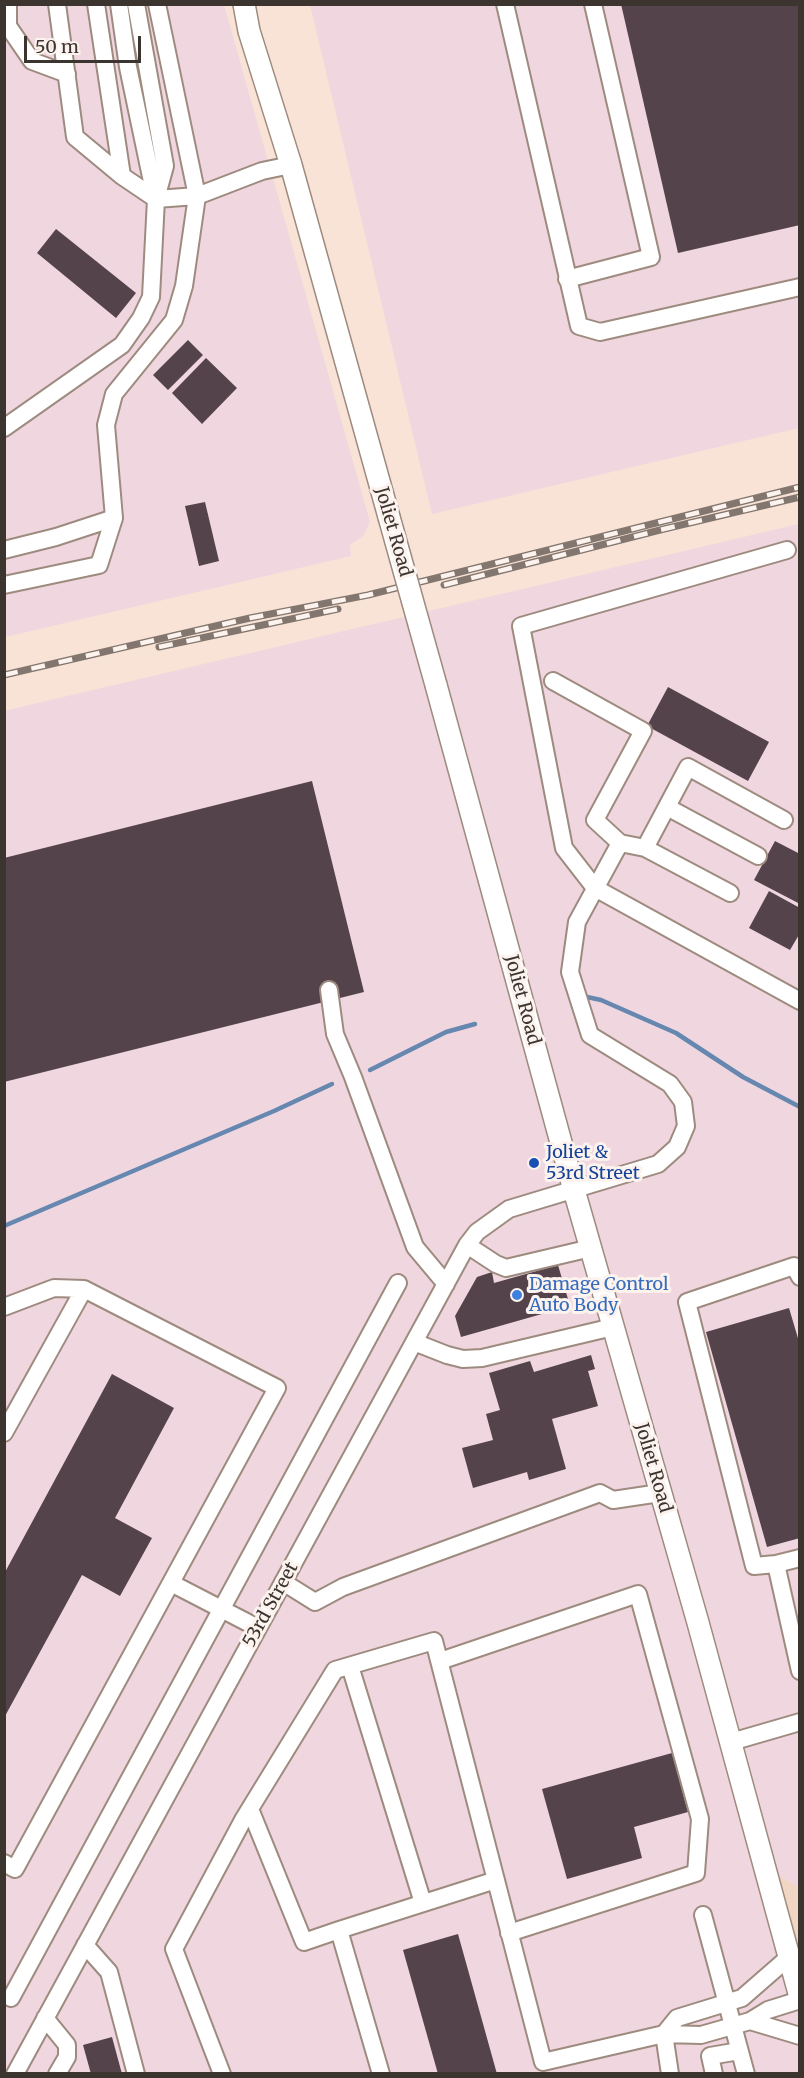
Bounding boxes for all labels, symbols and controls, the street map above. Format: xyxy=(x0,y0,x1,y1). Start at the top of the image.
scale bar xyxy=(27,24,144,62)
text: 50 m xyxy=(35,35,79,58)
street label: Joliet Road xyxy=(370,485,416,579)
street label: Joliet Road xyxy=(500,953,544,1047)
place label: Joliet & 53rd Street xyxy=(546,1142,640,1184)
marker: Joliet & 53rd Street xyxy=(527,1156,541,1170)
place label: Damage Control Auto Body xyxy=(529,1274,668,1316)
marker: Damage Control Auto Body xyxy=(510,1288,524,1302)
street label: Joliet Road xyxy=(630,1421,676,1515)
street label: 53rd Street xyxy=(239,1559,303,1651)

